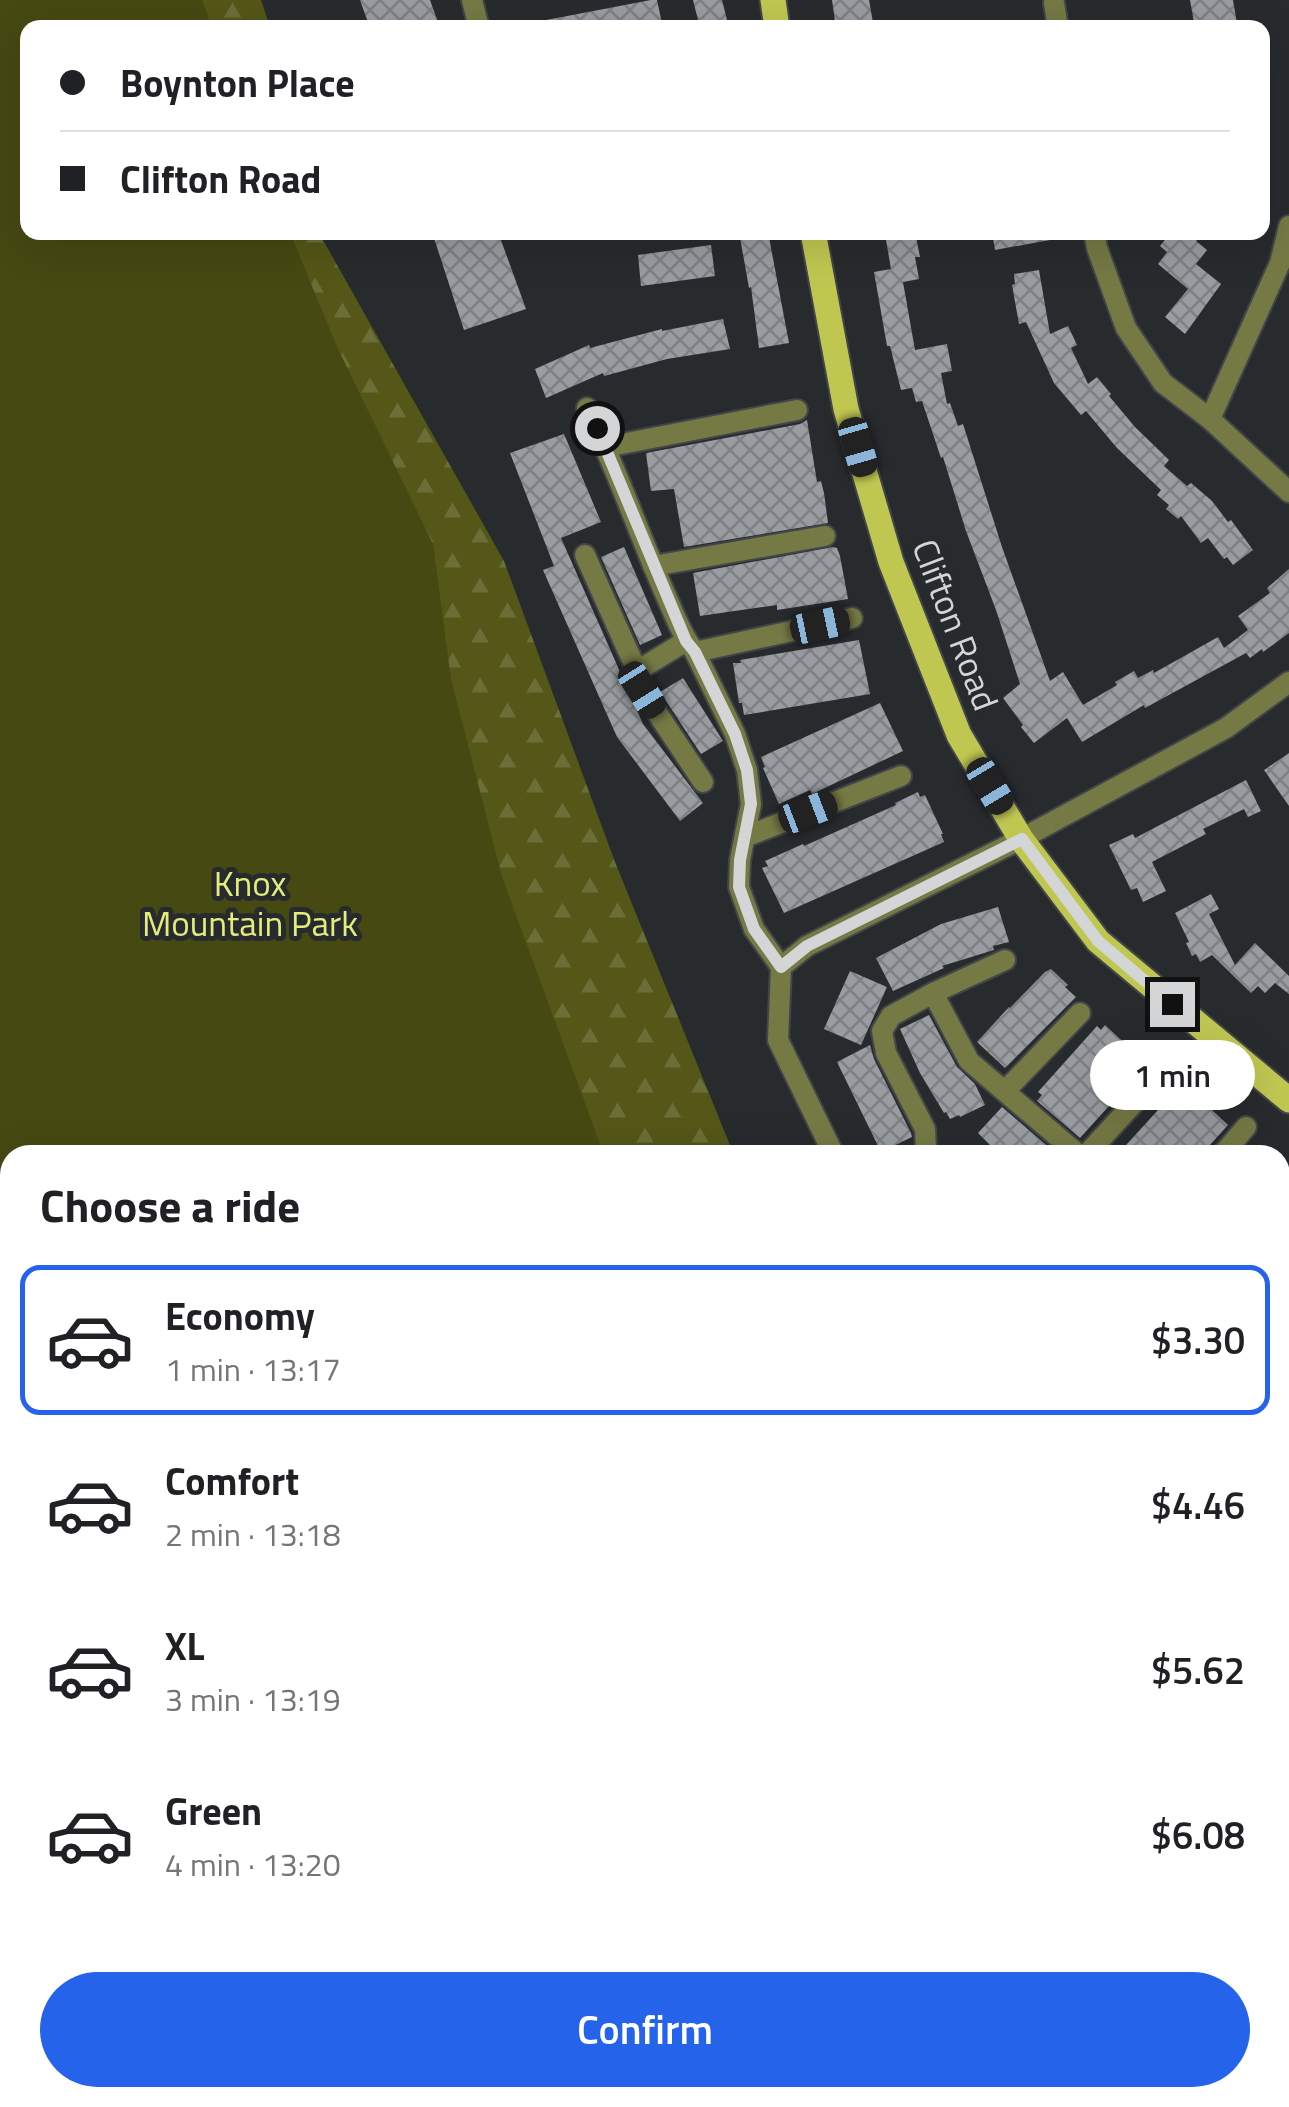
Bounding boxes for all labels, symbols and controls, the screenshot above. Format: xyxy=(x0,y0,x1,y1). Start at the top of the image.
text: Boynton Place xyxy=(120,54,355,112)
text: Clifton Road xyxy=(120,150,321,208)
route start xyxy=(575,406,620,451)
car xyxy=(835,414,881,480)
street label: Clifton Road xyxy=(899,531,1013,718)
car xyxy=(788,604,852,646)
car xyxy=(613,657,671,723)
car xyxy=(962,753,1018,819)
car xyxy=(775,787,841,837)
park label: Knox Mountain Park xyxy=(142,856,358,950)
route end xyxy=(1150,982,1195,1027)
callout: 1 min xyxy=(1090,1039,1254,1109)
text: 1 min xyxy=(1134,1051,1211,1099)
text: Choose a ride xyxy=(40,1171,300,1239)
text: Economy xyxy=(165,1287,315,1345)
icon: car xyxy=(45,1295,135,1385)
text: $3.30 xyxy=(1151,1311,1245,1369)
text: 1 min · 13:17 xyxy=(165,1345,341,1393)
text: Comfort xyxy=(165,1452,299,1510)
icon: car xyxy=(45,1460,135,1550)
text: $4.46 xyxy=(1151,1476,1245,1534)
text: 2 min · 13:18 xyxy=(165,1510,341,1558)
text: XL xyxy=(165,1617,205,1675)
icon: car xyxy=(45,1625,135,1715)
text: $5.62 xyxy=(1151,1641,1245,1699)
text: 3 min · 13:19 xyxy=(165,1675,341,1723)
text: Green xyxy=(165,1782,262,1840)
icon: car xyxy=(45,1790,135,1880)
text: $6.08 xyxy=(1151,1806,1245,1864)
text: 4 min · 13:20 xyxy=(165,1840,341,1888)
button: Confirm xyxy=(40,1972,1250,2087)

